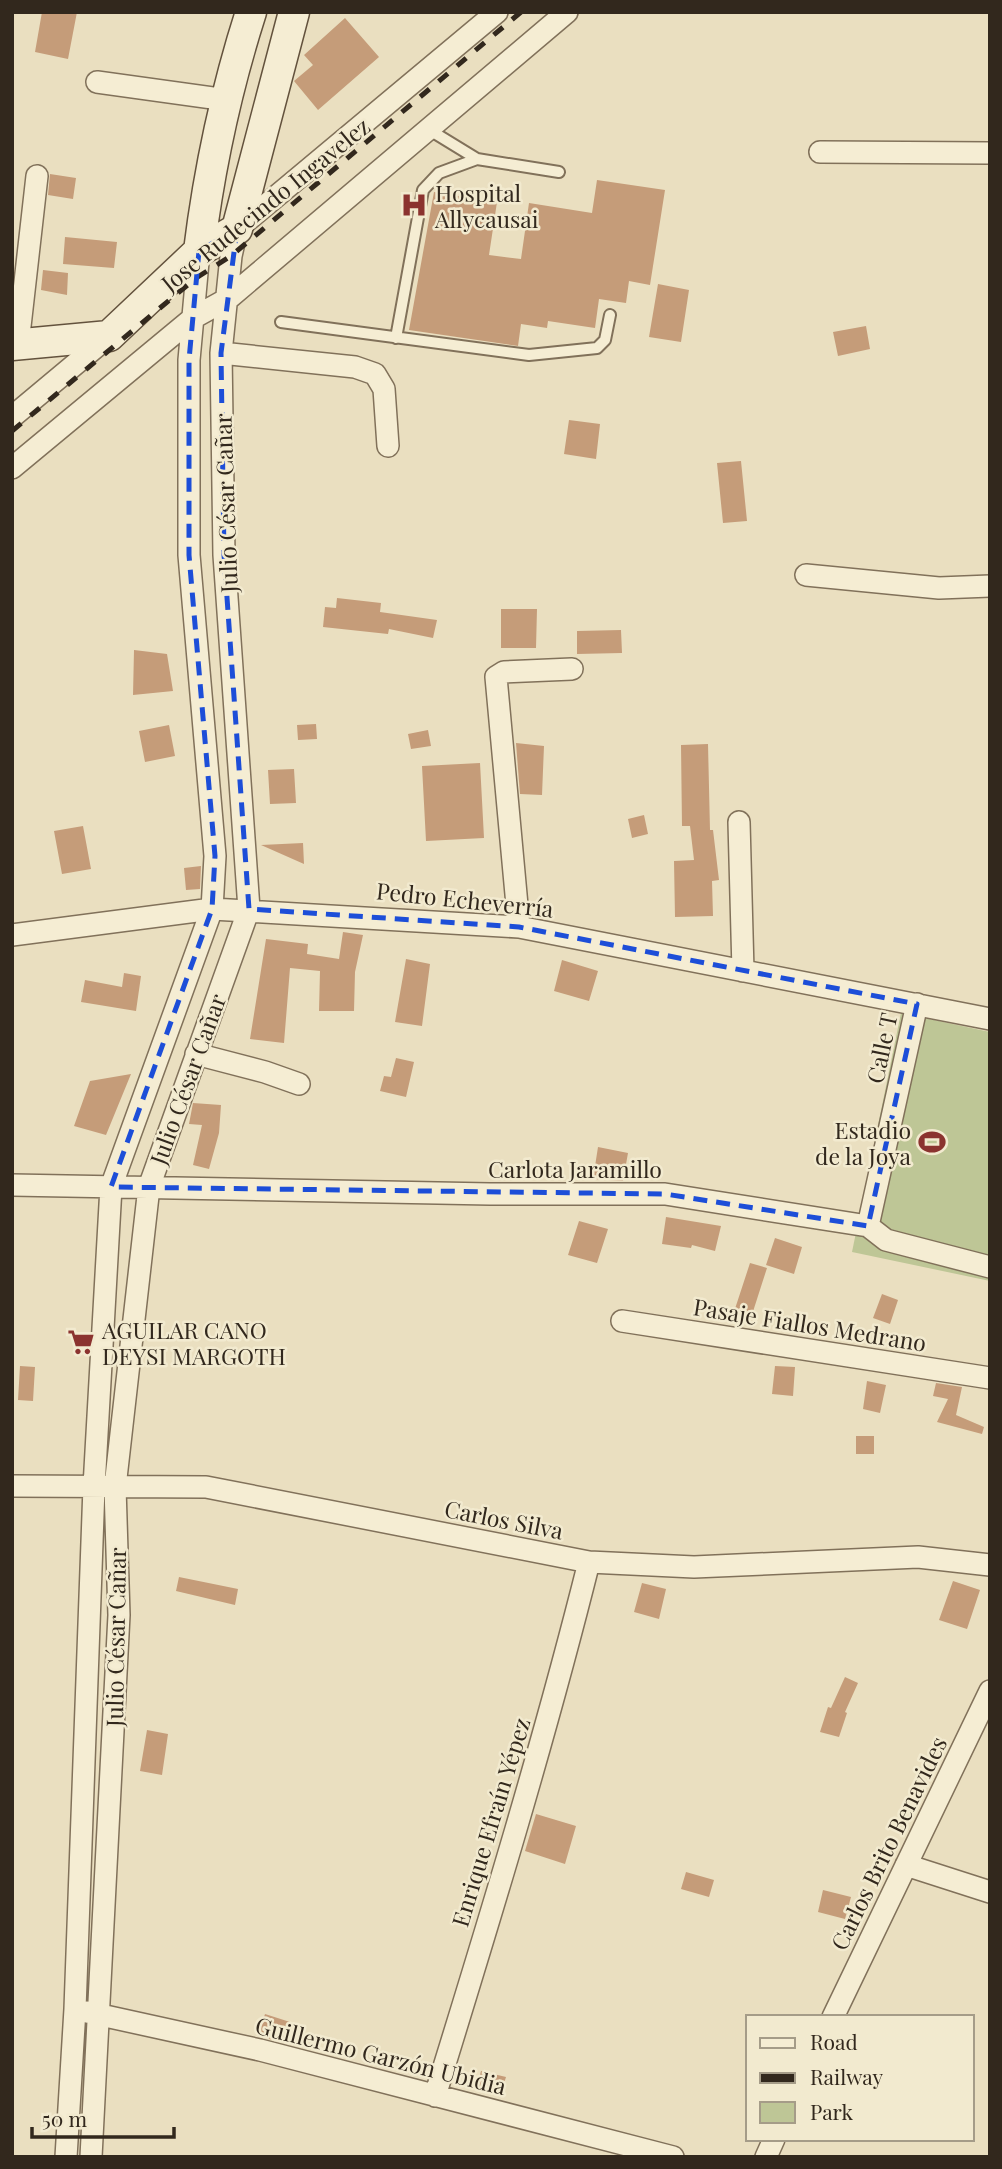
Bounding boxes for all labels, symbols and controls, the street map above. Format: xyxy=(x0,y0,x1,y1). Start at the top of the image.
street label: Jose Rudecindo Ingavelez xyxy=(153,110,376,299)
place label: Hospital Allycausai xyxy=(434,177,539,234)
hospital icon: Hospital Allycausai xyxy=(399,190,429,220)
street label: Julio César Cañar xyxy=(206,413,244,594)
street label: Pedro Echeverría xyxy=(375,874,556,924)
street label: Julio César Cañar xyxy=(141,989,232,1170)
street label: Calle T xyxy=(858,1010,904,1086)
place label: Estadio de la Joya xyxy=(815,1114,912,1171)
sports icon: Estadio de la Joya xyxy=(917,1127,947,1157)
street label: Carlota Jaramillo xyxy=(488,1153,662,1184)
street label: Pasaje Fiallos Medrano xyxy=(691,1290,929,1358)
place label: AGUILAR CANO DEYSI MARGOTH xyxy=(101,1314,286,1371)
supermarket icon: AGUILAR CANO DEYSI MARGOTH xyxy=(66,1327,96,1357)
street label: Carlos Silva xyxy=(442,1492,567,1546)
street label: Julio César Cañar xyxy=(98,1547,132,1728)
street label: Enrique Efraín Yépez xyxy=(443,1714,537,1930)
street label: Carlos Brito Benavides xyxy=(823,1731,953,1955)
street label: Guillermo Garzón Ubidia xyxy=(252,2009,510,2101)
legend xyxy=(746,2015,974,2141)
text: Road xyxy=(810,2027,858,2055)
text: Railway xyxy=(810,2062,884,2090)
scale bar xyxy=(32,2096,173,2140)
text: Park xyxy=(810,2097,854,2125)
text: 50 m xyxy=(42,2104,88,2132)

